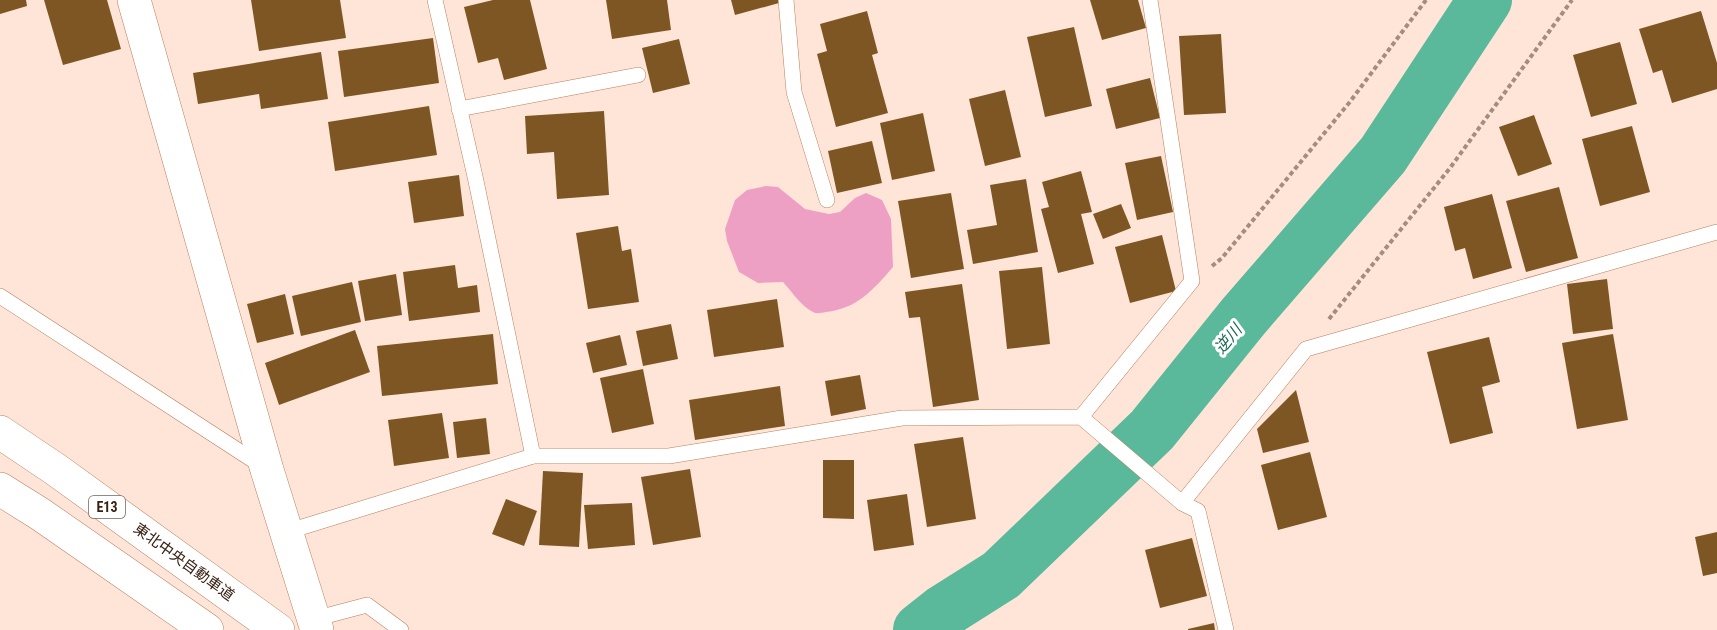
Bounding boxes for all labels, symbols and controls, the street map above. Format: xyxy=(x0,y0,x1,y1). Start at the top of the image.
water label: 逆川 xyxy=(1210,319,1247,357)
road number: E13 xyxy=(89,496,125,518)
street label: 東北中央自動車道 xyxy=(130,519,238,605)

